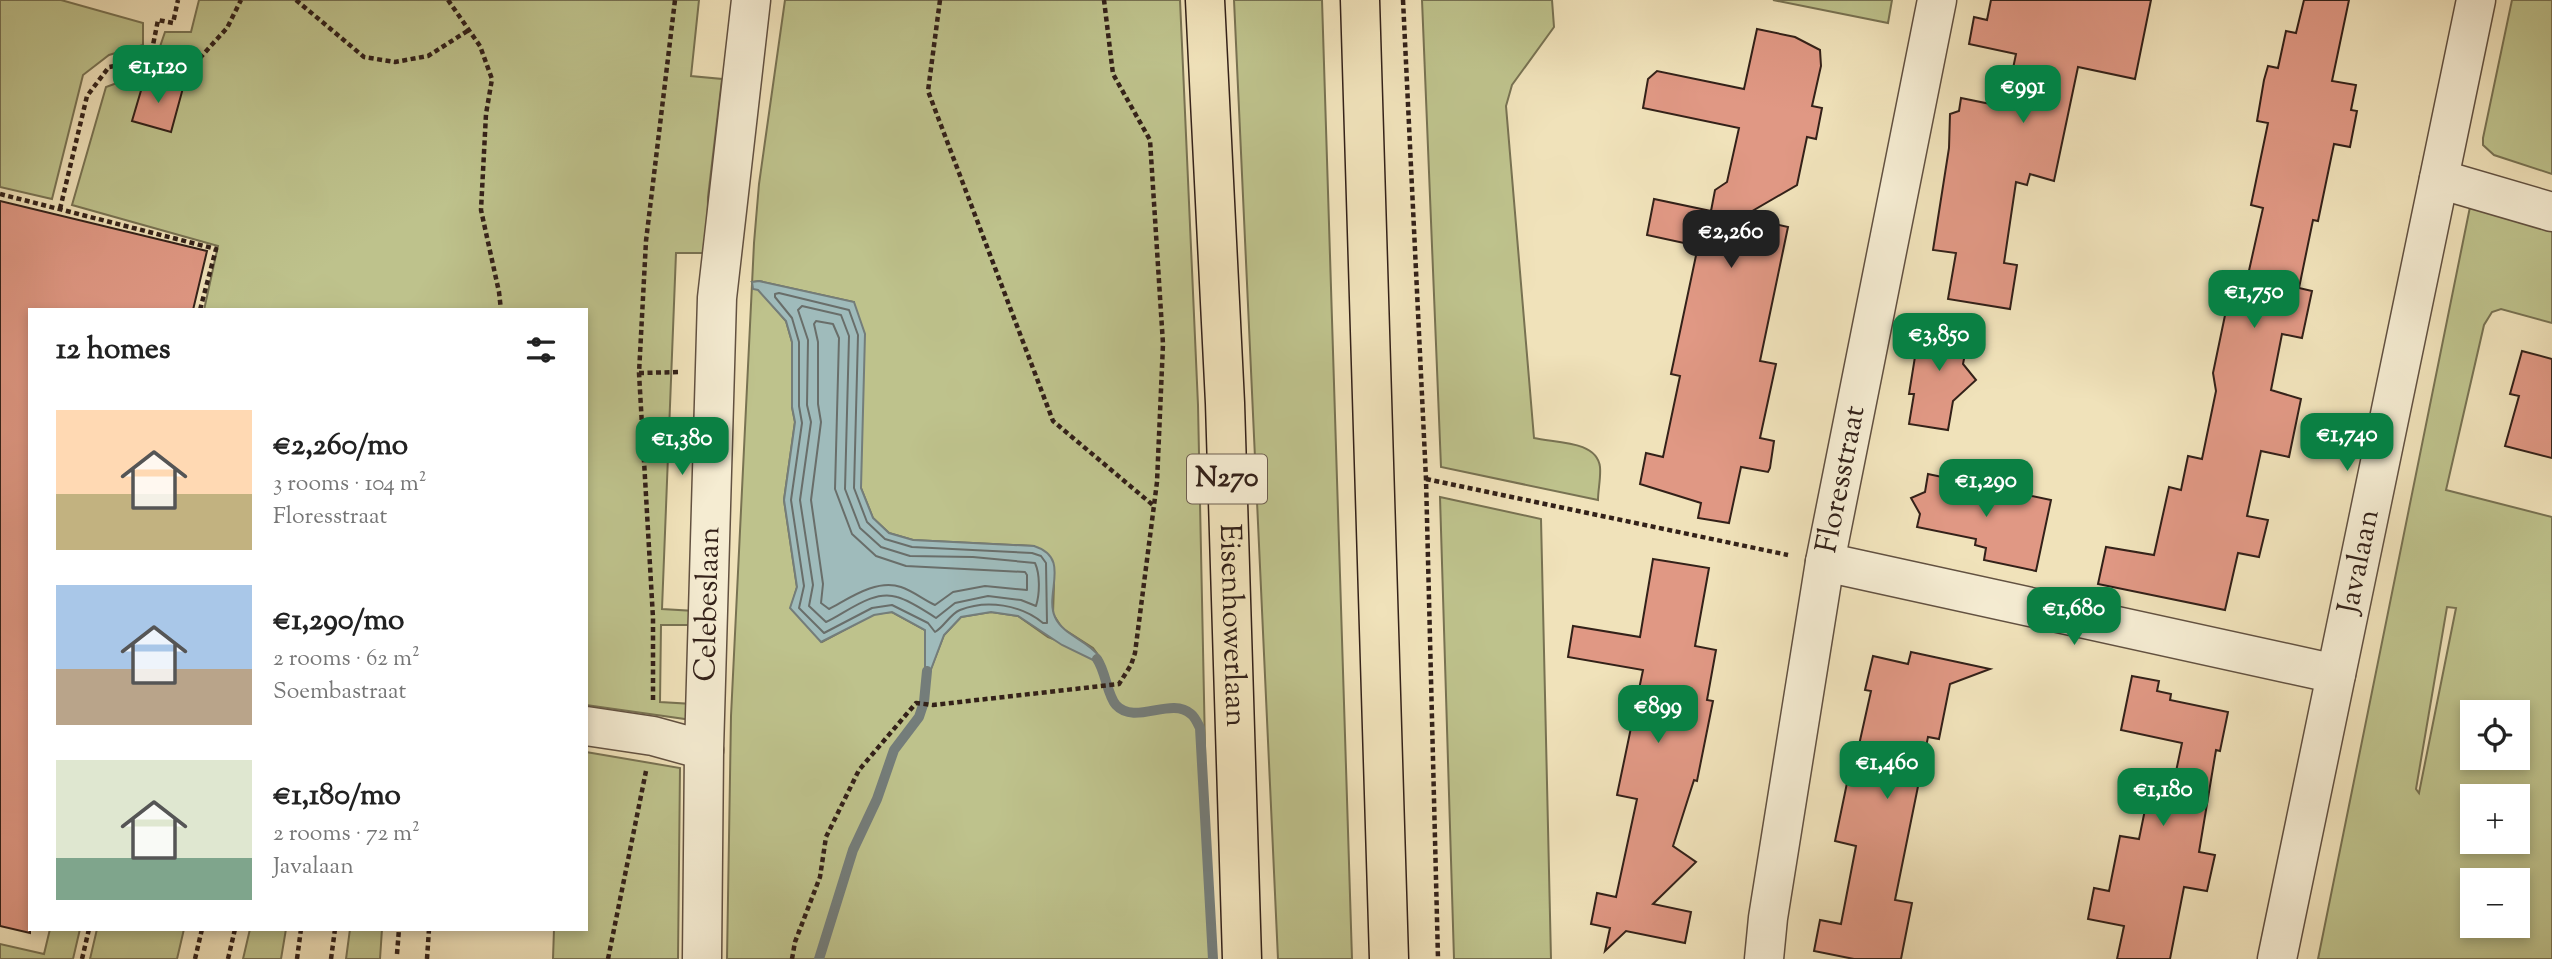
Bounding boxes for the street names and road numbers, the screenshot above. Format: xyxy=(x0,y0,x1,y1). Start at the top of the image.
street label: Floresstraat xyxy=(1806,402,1877,557)
road number: N270 xyxy=(1187,454,1267,504)
street label: Javalaan xyxy=(2327,505,2391,619)
street label: Eisenhowerlaan xyxy=(1207,523,1256,728)
street label: Celebeslaan xyxy=(684,526,732,682)

